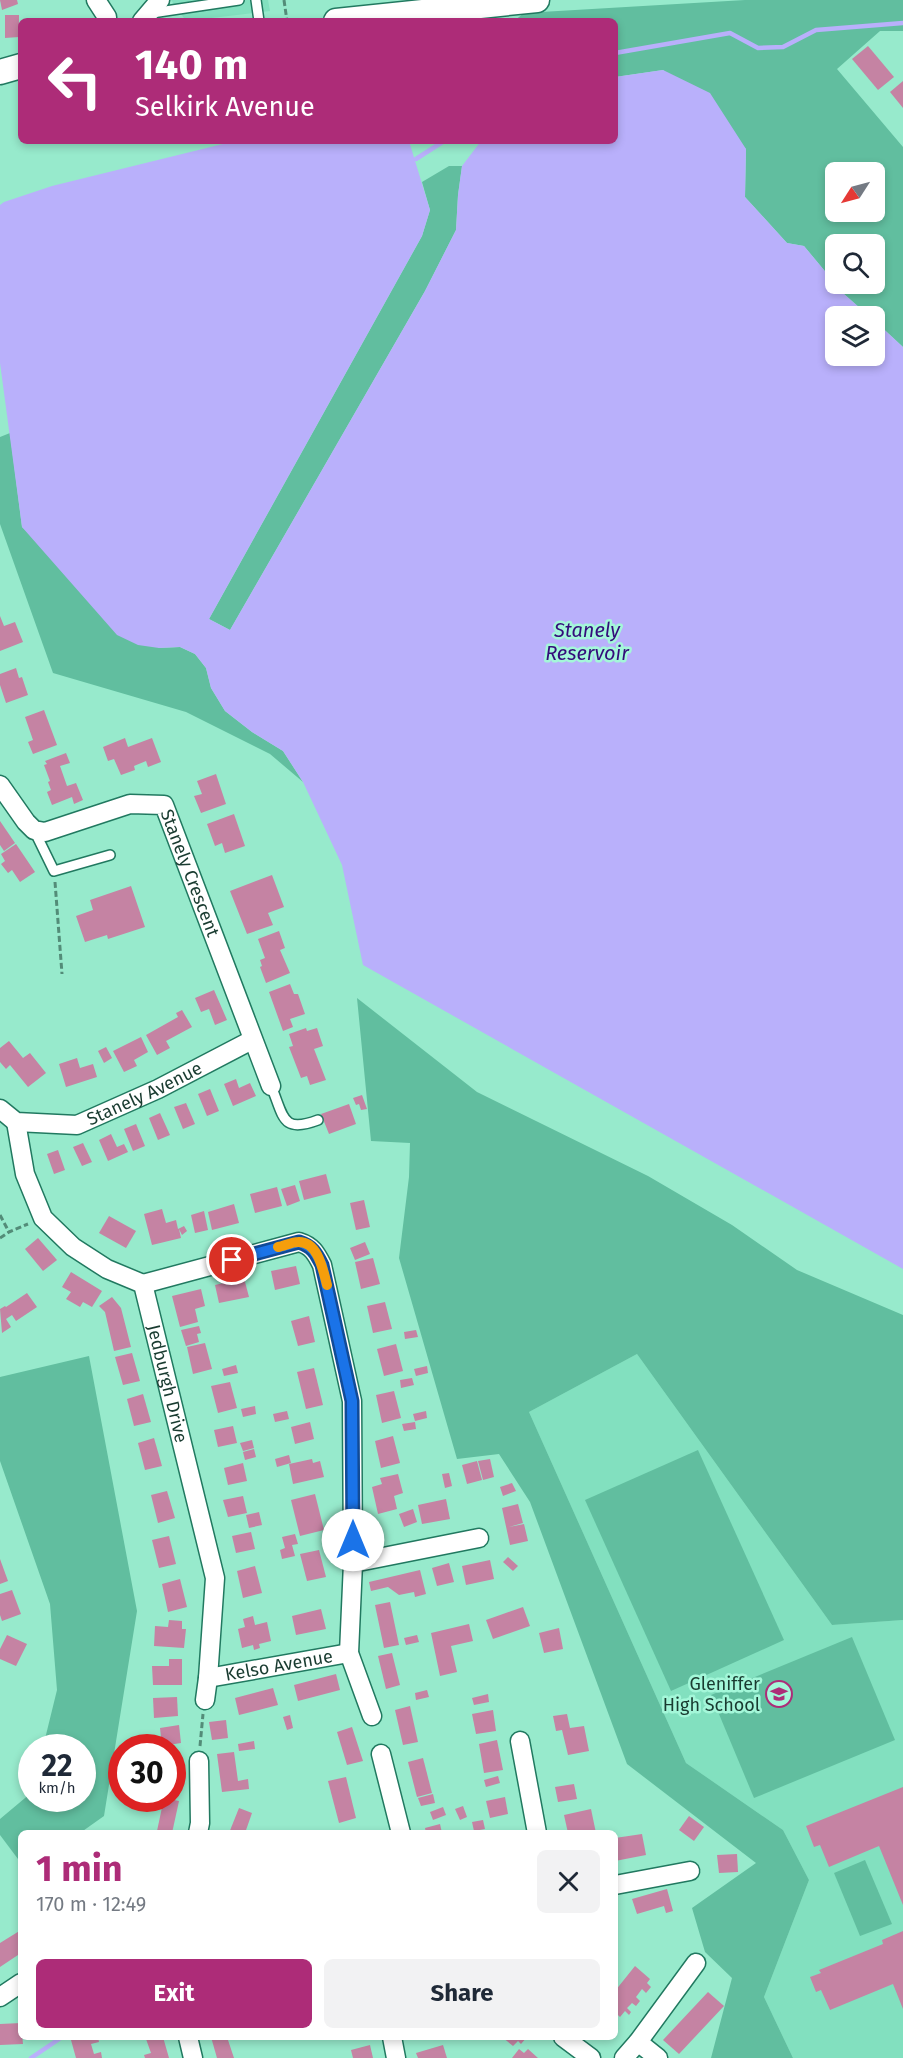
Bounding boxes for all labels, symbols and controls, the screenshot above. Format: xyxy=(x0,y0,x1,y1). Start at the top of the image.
text: 140 m xyxy=(135,40,248,90)
icon: left xyxy=(36,42,114,120)
text: Selkirk Avenue xyxy=(135,91,315,123)
north arrow xyxy=(825,162,885,222)
map controls xyxy=(825,162,885,366)
button: search xyxy=(825,234,885,294)
button: layers xyxy=(825,306,885,366)
water label: Stanely Reservoir xyxy=(545,618,630,665)
street label: Stanely Crescent xyxy=(156,806,224,940)
street label: Stanely Avenue xyxy=(83,1057,206,1130)
pin xyxy=(206,1234,257,1285)
icon: arrive xyxy=(215,1243,248,1276)
street label: Jedburgh Drive xyxy=(142,1322,192,1445)
position arrow xyxy=(321,1508,385,1572)
street label: Kelso Avenue xyxy=(223,1645,334,1686)
place label: Gleniffer High School xyxy=(663,1673,760,1716)
school or university icon: Gleniffer High School xyxy=(764,1679,794,1709)
speed limit sign: 30 xyxy=(108,1734,186,1812)
text: 22 xyxy=(41,1748,73,1784)
text: km/h xyxy=(38,1779,76,1797)
text: 1 min xyxy=(36,1847,123,1891)
button: close xyxy=(537,1850,600,1913)
text: 170 m · 12:49 xyxy=(36,1892,146,1916)
button: Exit xyxy=(36,1959,312,2028)
button: Share xyxy=(324,1959,600,2028)

